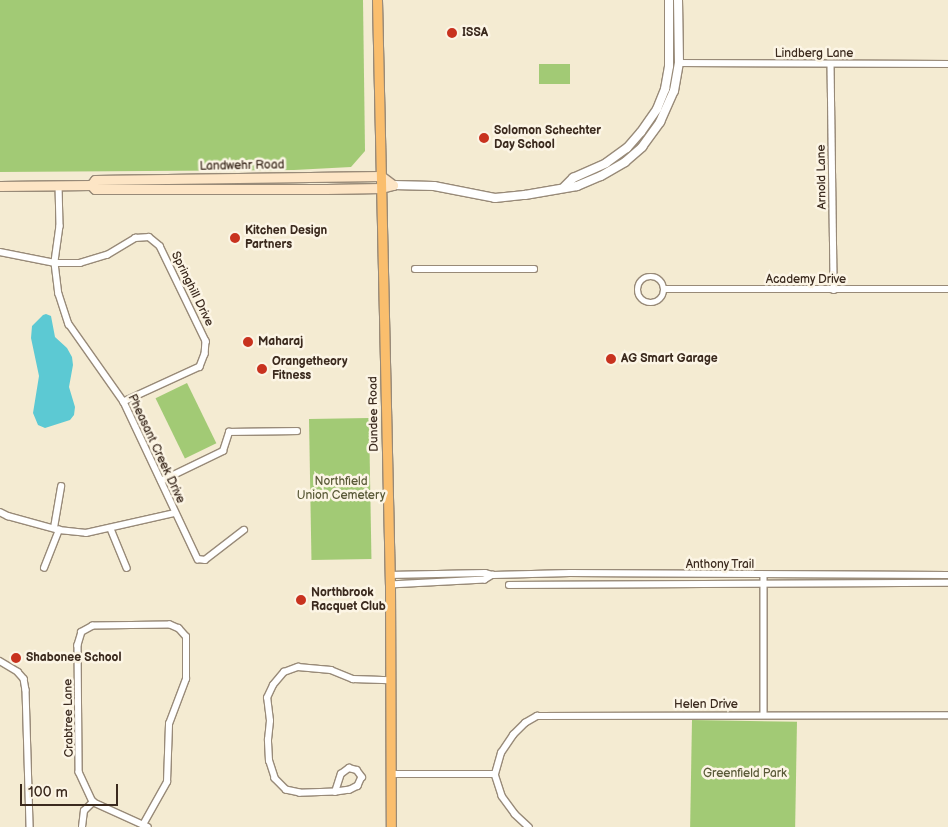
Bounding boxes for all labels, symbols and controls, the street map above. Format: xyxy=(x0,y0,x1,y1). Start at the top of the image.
place label: ISSA xyxy=(462,26,488,40)
marker: ISSA xyxy=(446,27,458,39)
street label: Lindberg Lane xyxy=(775,47,853,61)
place label: Solomon Schechter Day School xyxy=(494,124,601,152)
marker: Solomon Schechter Day School xyxy=(478,132,490,144)
street label: Arnold Lane xyxy=(814,144,830,210)
street label: Landwehr Road xyxy=(199,158,285,174)
place label: Kitchen Design Partners xyxy=(245,224,327,252)
marker: Kitchen Design Partners xyxy=(229,232,241,244)
street label: Springhill Drive xyxy=(168,249,216,329)
street label: Academy Drive xyxy=(765,273,847,287)
place label: Maharaj xyxy=(258,335,303,349)
marker: Maharaj xyxy=(242,336,254,348)
place label: AG Smart Garage xyxy=(621,352,718,366)
marker: AG Smart Garage xyxy=(605,353,617,365)
place label: Orangetheory Fitness xyxy=(272,355,347,383)
marker: Orangetheory Fitness xyxy=(256,363,268,375)
street label: Dundee Road xyxy=(366,376,382,452)
street label: Pheasant Creek Drive xyxy=(124,392,188,506)
park label: Northfield Union Cemetery xyxy=(297,475,385,503)
street label: Anthony Trail xyxy=(685,558,755,572)
place label: Northbrook Racquet Club xyxy=(311,586,386,614)
marker: Northbrook Racquet Club xyxy=(295,594,307,606)
place label: Shabonee School xyxy=(26,651,121,665)
marker: Shabonee School xyxy=(10,652,22,664)
street label: Crabtree Lane xyxy=(61,679,77,757)
street label: Helen Drive xyxy=(674,698,738,712)
park label: Greenfield Park xyxy=(703,767,787,781)
scale bar xyxy=(22,774,120,806)
text: 100 m xyxy=(28,783,68,802)

